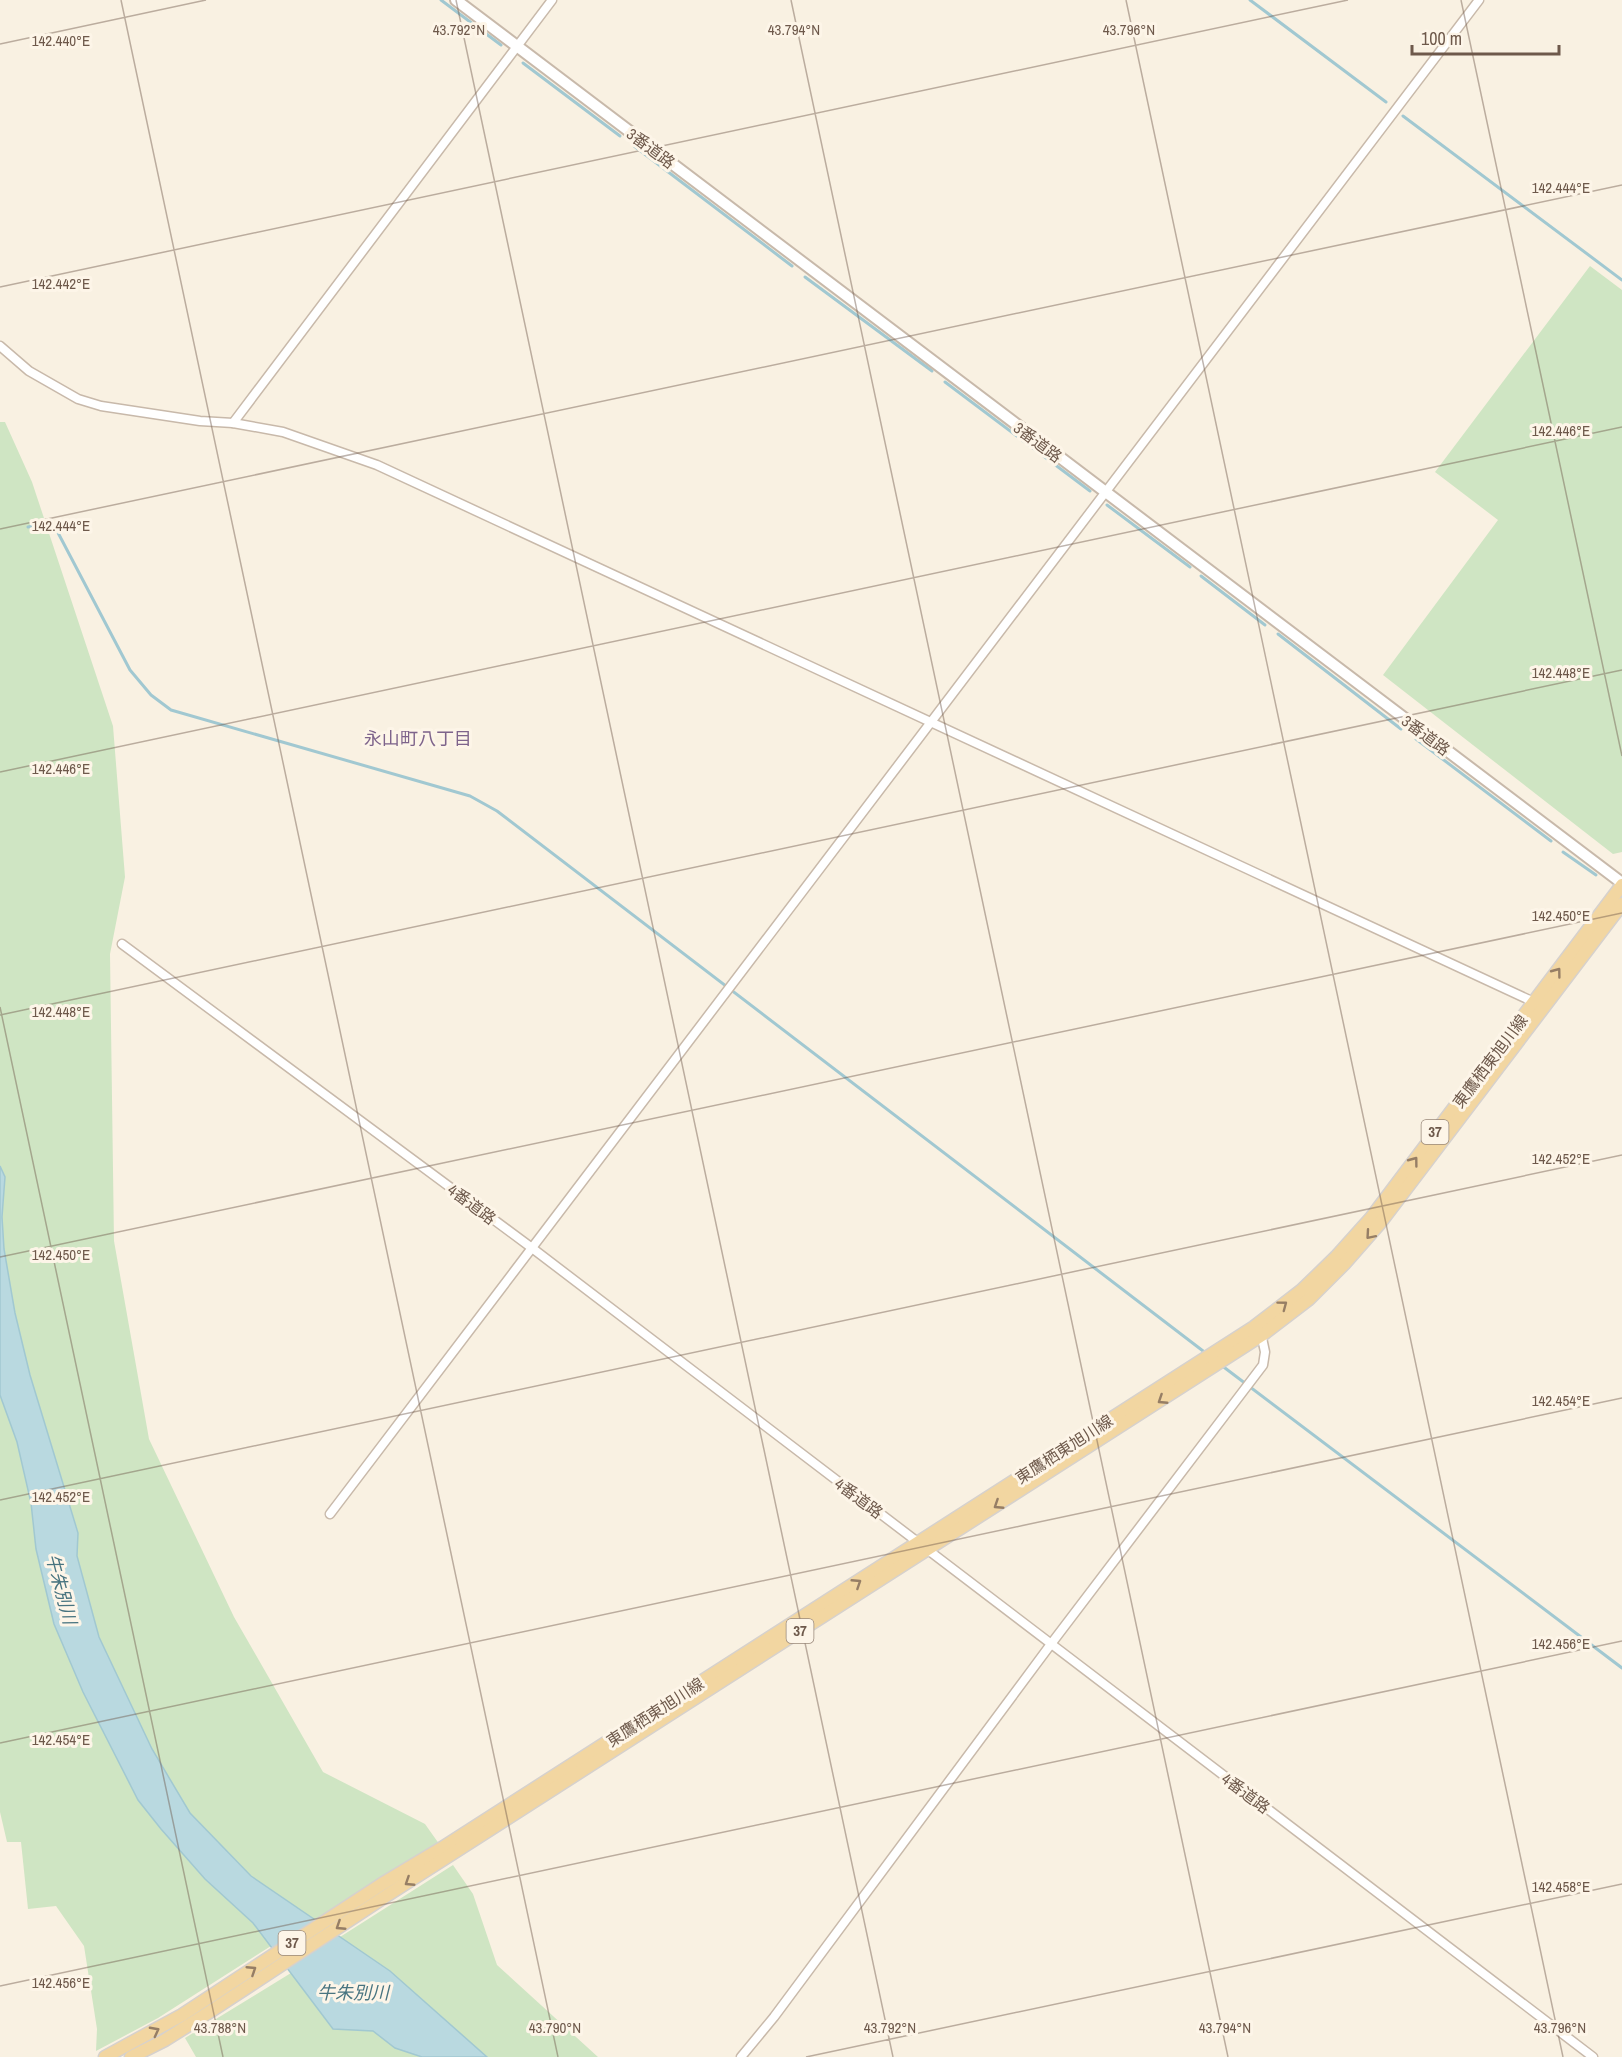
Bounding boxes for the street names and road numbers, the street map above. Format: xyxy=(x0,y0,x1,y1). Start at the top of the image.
street label: 3番道路 xyxy=(622,123,680,173)
street label: 3番道路 xyxy=(1009,417,1067,467)
street label: 3番道路 xyxy=(1397,710,1455,760)
street label: 東鷹栖東旭川線 xyxy=(1448,1010,1532,1112)
road number: 37 xyxy=(1422,1120,1448,1144)
street label: 4番道路 xyxy=(443,1179,501,1229)
street label: 東鷹栖東旭川線 xyxy=(1011,1409,1117,1489)
street label: 4番道路 xyxy=(830,1473,888,1523)
road number: 37 xyxy=(786,1619,814,1643)
street label: 東鷹栖東旭川線 xyxy=(602,1672,708,1752)
street label: 4番道路 xyxy=(1217,1768,1275,1818)
road number: 37 xyxy=(278,1931,306,1955)

